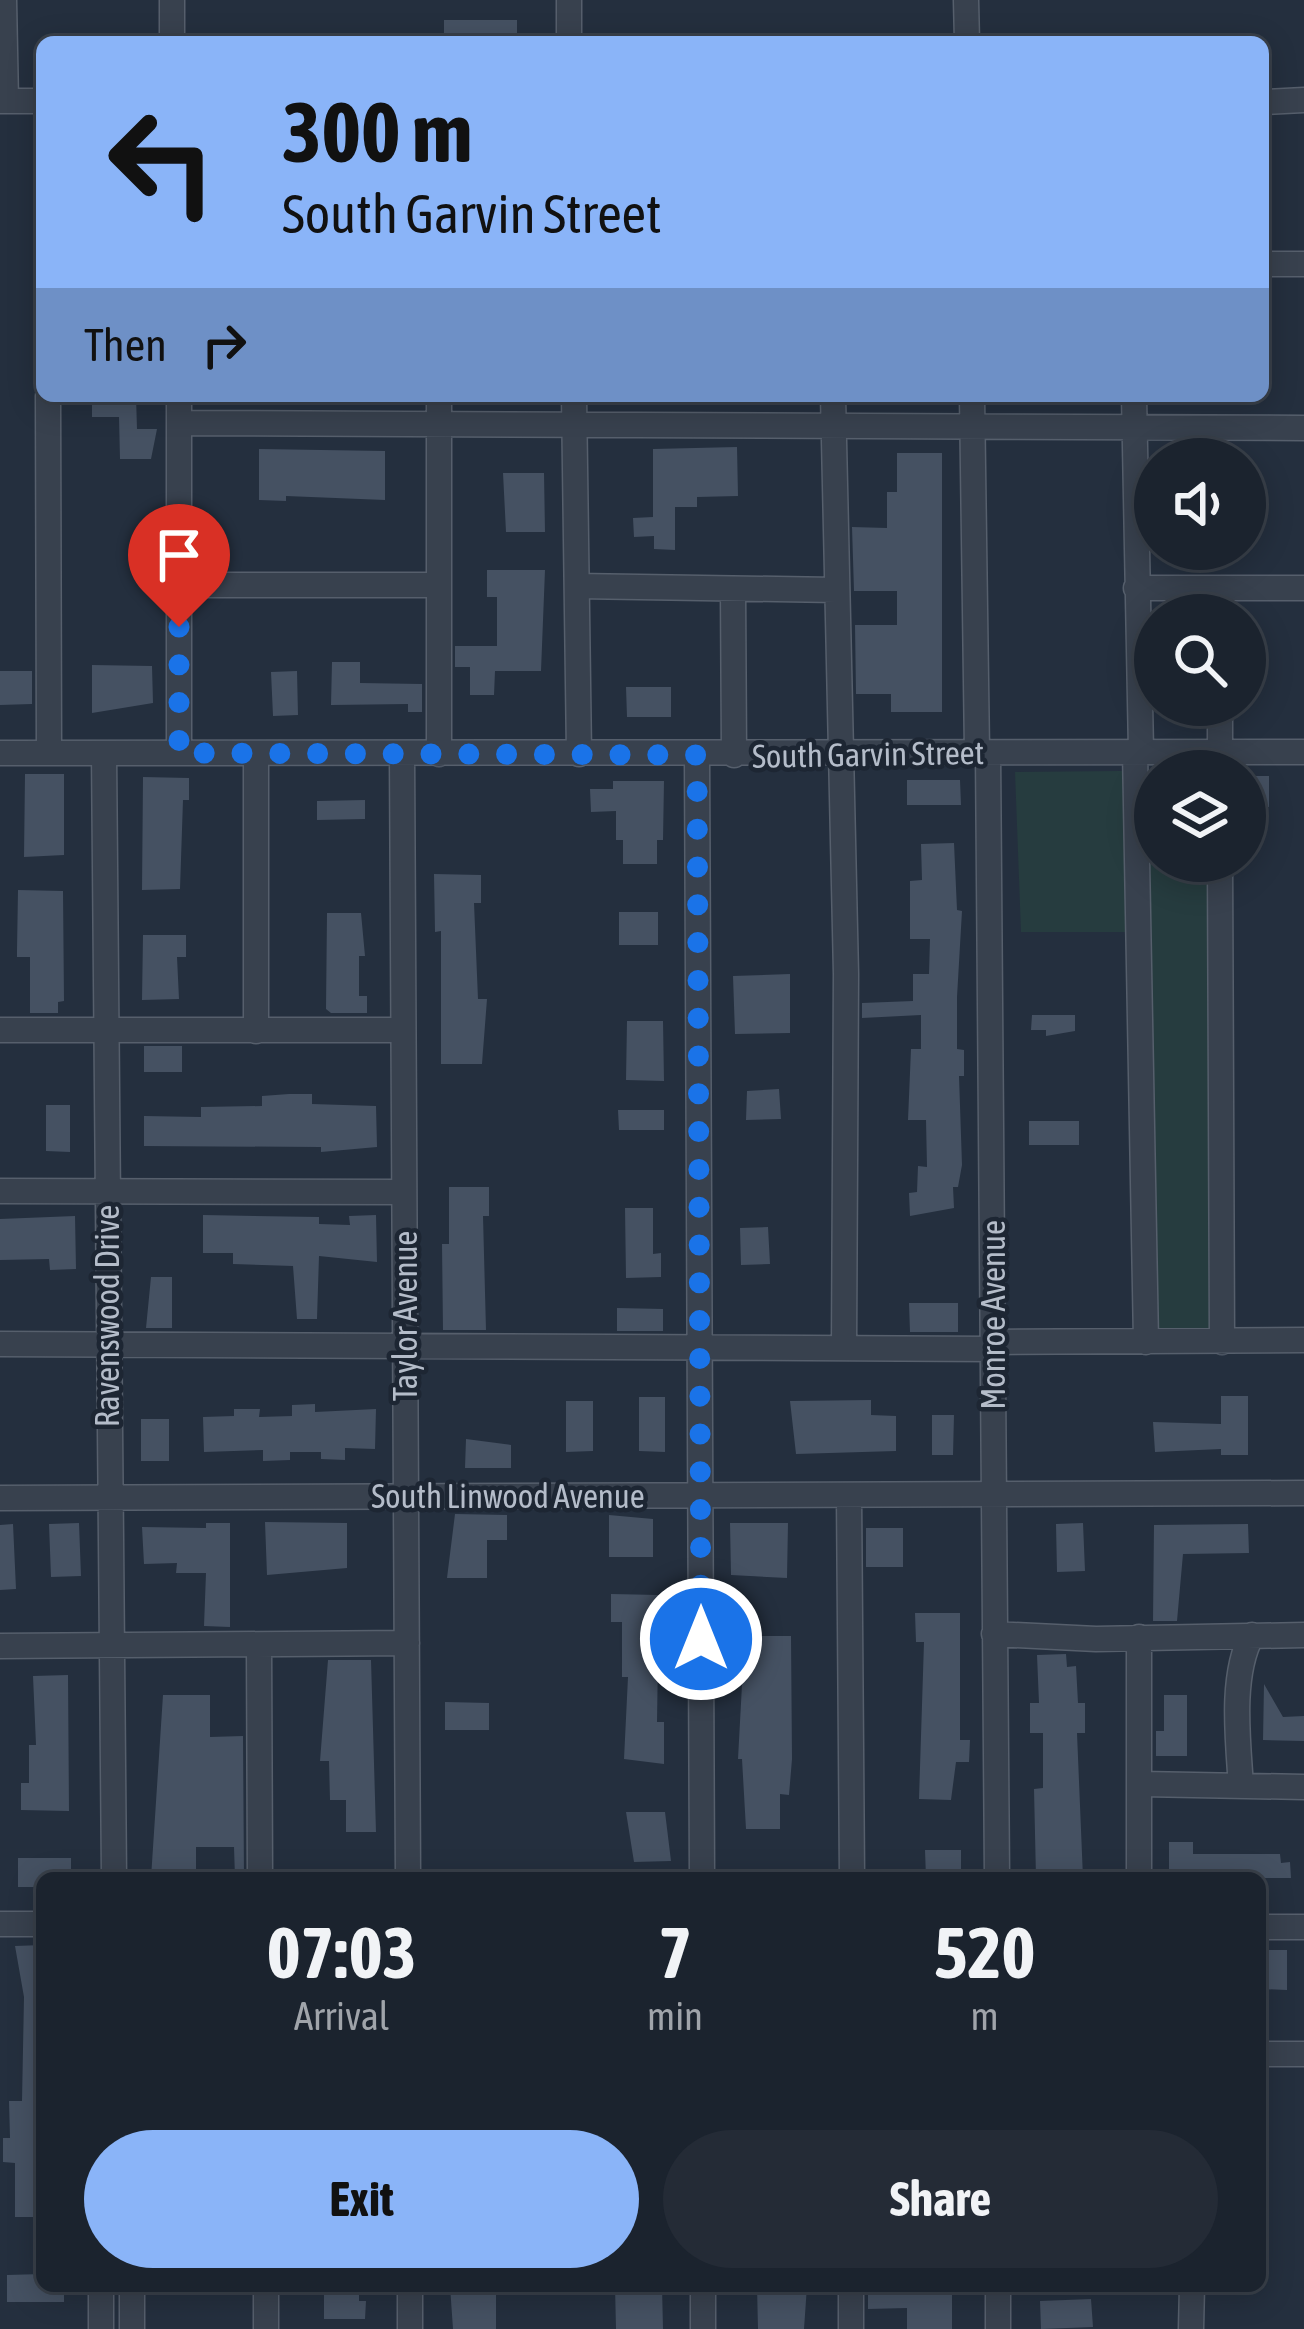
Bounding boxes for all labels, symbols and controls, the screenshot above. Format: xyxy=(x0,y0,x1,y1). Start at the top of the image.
icon: left xyxy=(84,84,240,240)
text: 300 m xyxy=(282,84,472,180)
text: South Garvin Street xyxy=(282,183,662,244)
icon: right xyxy=(191,312,257,378)
text: Then xyxy=(84,319,167,371)
map controls xyxy=(1134,438,1266,882)
button: sound xyxy=(1134,438,1266,570)
pin xyxy=(128,504,230,627)
icon: arrive xyxy=(146,522,212,588)
button: search xyxy=(1134,594,1266,726)
street label: South Garvin Street xyxy=(752,733,984,775)
button: layers xyxy=(1134,750,1266,882)
street label: Ravenswood Drive xyxy=(88,1205,126,1427)
street label: Monroe Avenue xyxy=(974,1220,1012,1410)
street label: Taylor Avenue xyxy=(386,1231,424,1401)
street label: South Linwood Avenue xyxy=(371,1477,645,1515)
position arrow xyxy=(638,1576,764,1702)
text: 07:03 xyxy=(267,1911,416,1993)
text: 7 xyxy=(658,1911,692,1993)
text: 520 xyxy=(934,1911,1035,1993)
text: Arrival xyxy=(294,1994,389,2038)
text: min xyxy=(647,1994,703,2038)
text: m xyxy=(970,1994,999,2038)
button: Exit xyxy=(84,2130,639,2268)
button: Share xyxy=(663,2130,1218,2268)

